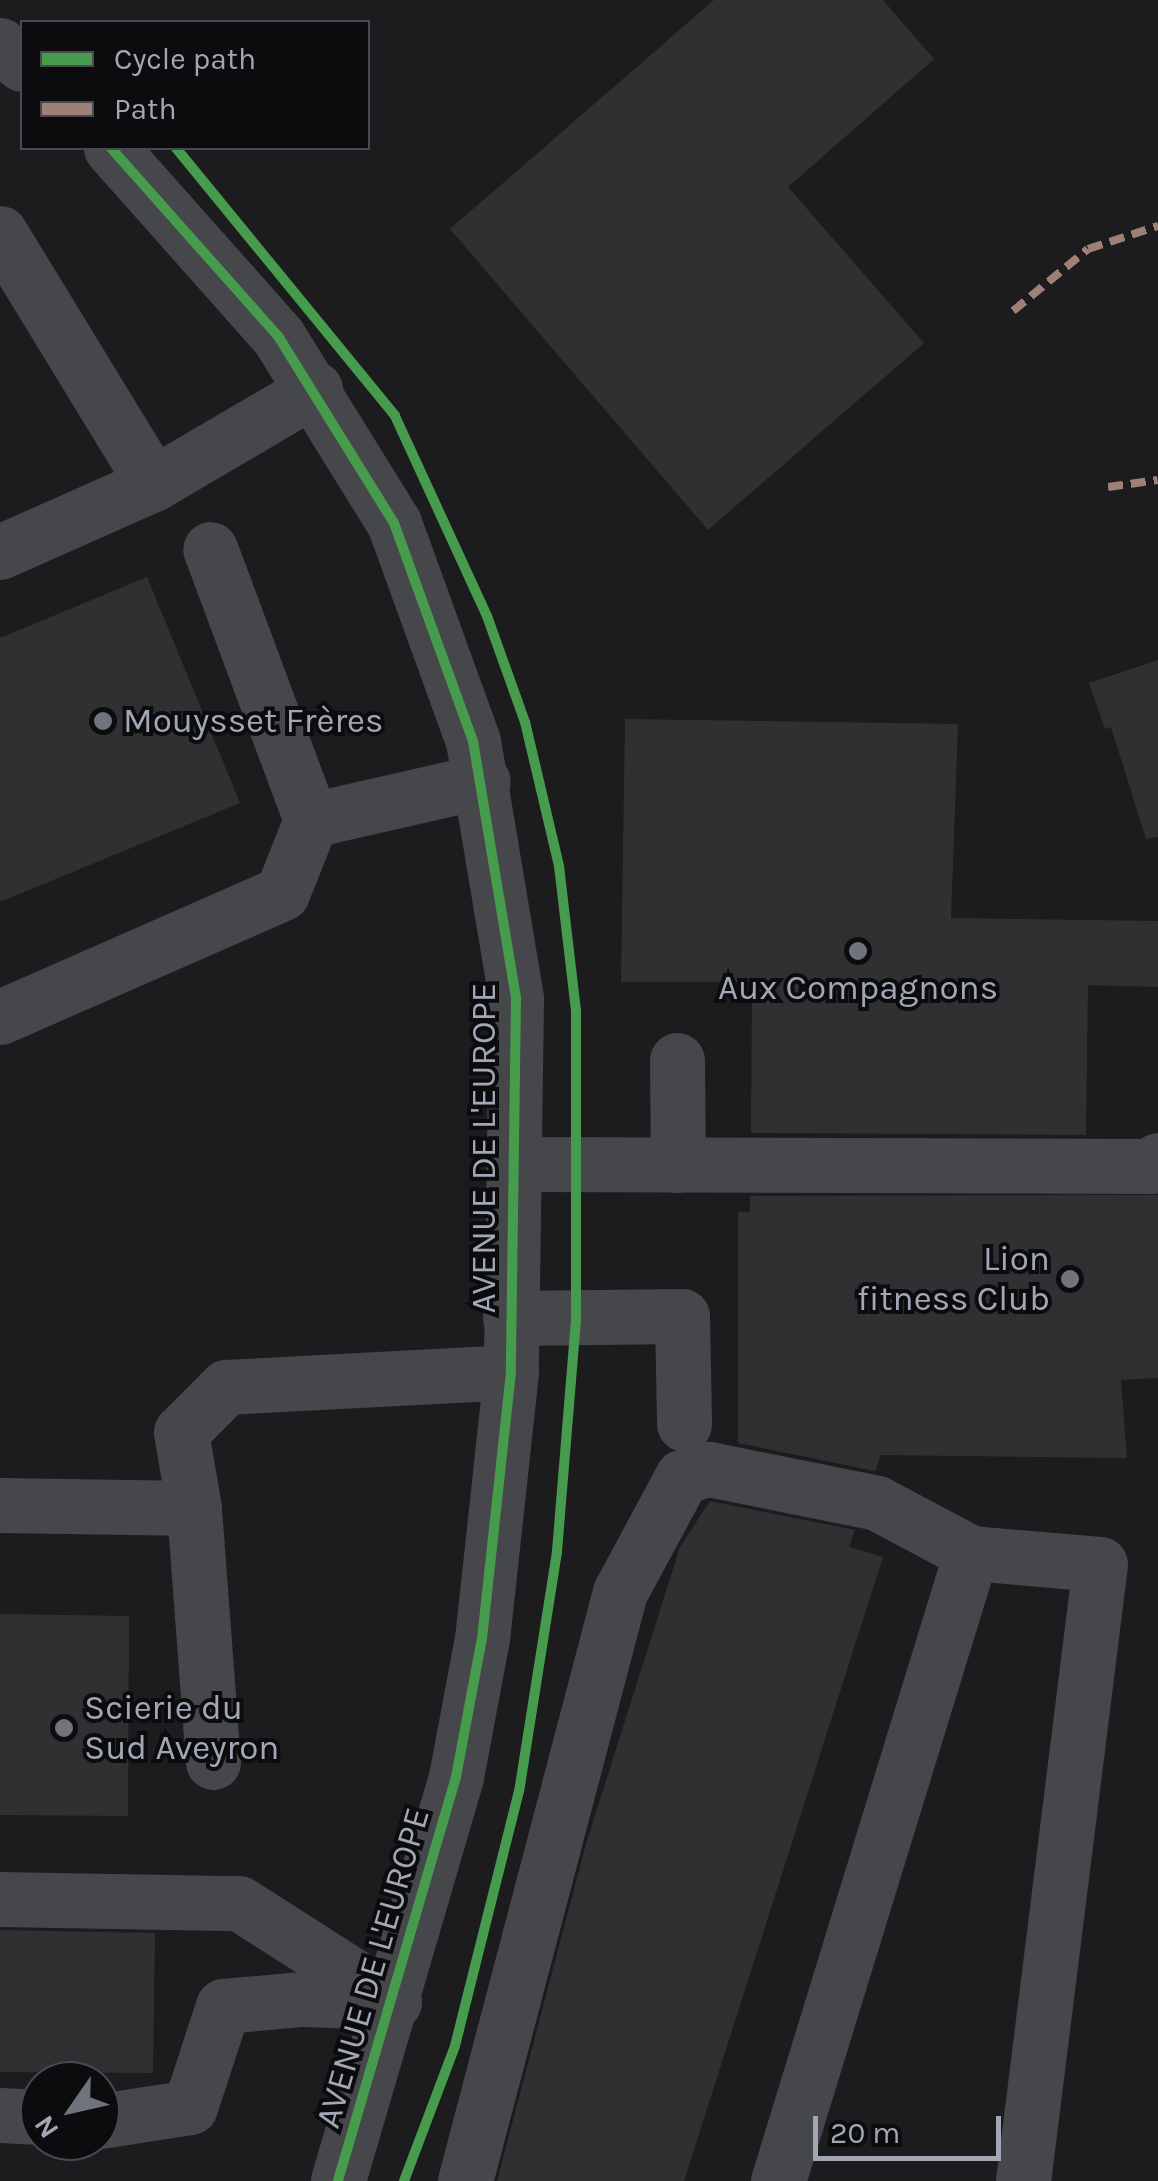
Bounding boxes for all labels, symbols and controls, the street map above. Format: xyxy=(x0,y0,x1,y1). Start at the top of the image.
legend xyxy=(20,20,370,150)
text: Cycle path xyxy=(114,41,256,77)
text: Path xyxy=(114,91,177,127)
place label: Mouysset Frères xyxy=(123,700,383,742)
marker: Mouysset Frères xyxy=(92,710,114,732)
marker: Aux Compagnons xyxy=(847,940,869,962)
place label: Aux Compagnons xyxy=(718,967,998,1009)
street label: AVENUE DE L'EUROPE xyxy=(463,982,505,1314)
place label: Lion fitness Club xyxy=(857,1238,1050,1320)
marker: Lion fitness Club xyxy=(1059,1268,1081,1290)
place label: Scierie du Sud Aveyron xyxy=(84,1687,279,1769)
marker: Scierie du Sud Aveyron xyxy=(53,1717,75,1739)
street label: AVENUE DE L'EUROPE xyxy=(307,1803,439,2133)
north arrow xyxy=(20,2061,120,2161)
scale bar xyxy=(818,2096,1006,2158)
text: N xyxy=(27,2109,66,2144)
text: 20 m xyxy=(830,2115,900,2151)

